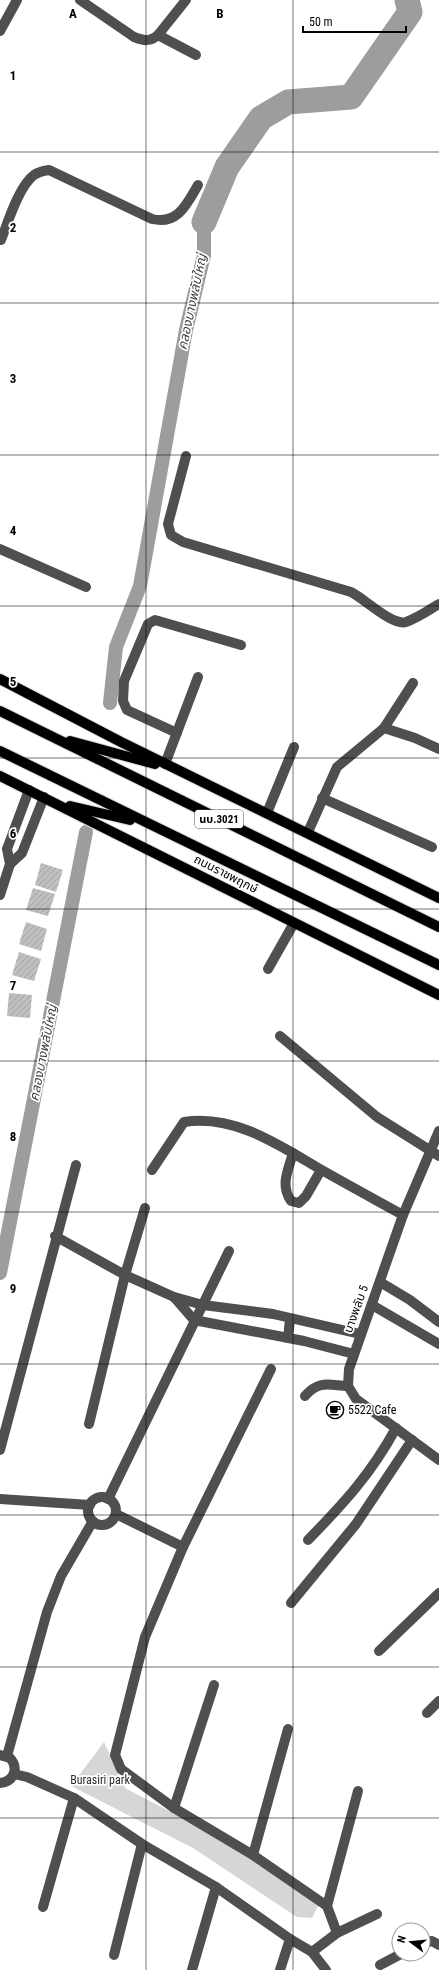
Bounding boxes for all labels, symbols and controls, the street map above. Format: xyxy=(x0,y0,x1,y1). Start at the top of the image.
text: A xyxy=(69,6,77,21)
text: B xyxy=(216,6,224,21)
scale bar xyxy=(303,8,406,34)
text: 50 m xyxy=(309,15,333,29)
text: 1 xyxy=(10,68,16,83)
text: 2 xyxy=(10,220,17,235)
water label: คลองบางพลับใหญ่ xyxy=(175,251,210,351)
text: 3 xyxy=(10,371,16,386)
text: 4 xyxy=(10,523,17,538)
text: 5 xyxy=(10,674,17,689)
road number: นบ.3021 xyxy=(195,810,243,828)
text: 6 xyxy=(10,826,17,841)
street label: ถนนราชพฤกษ์ xyxy=(192,852,261,896)
text: 7 xyxy=(10,978,17,993)
water label: คลองบางพลับใหญ่ xyxy=(26,1002,60,1102)
text: 8 xyxy=(10,1129,16,1144)
text: 9 xyxy=(10,1281,16,1296)
street label: บางพลับ 5 xyxy=(341,1283,371,1335)
cafe icon: 5522 Cafe xyxy=(325,1400,345,1420)
place label: 5522 Cafe xyxy=(348,1403,397,1417)
park label: Burasiri park xyxy=(70,1773,130,1787)
north arrow xyxy=(391,1922,431,1962)
text: N xyxy=(395,1934,409,1944)

